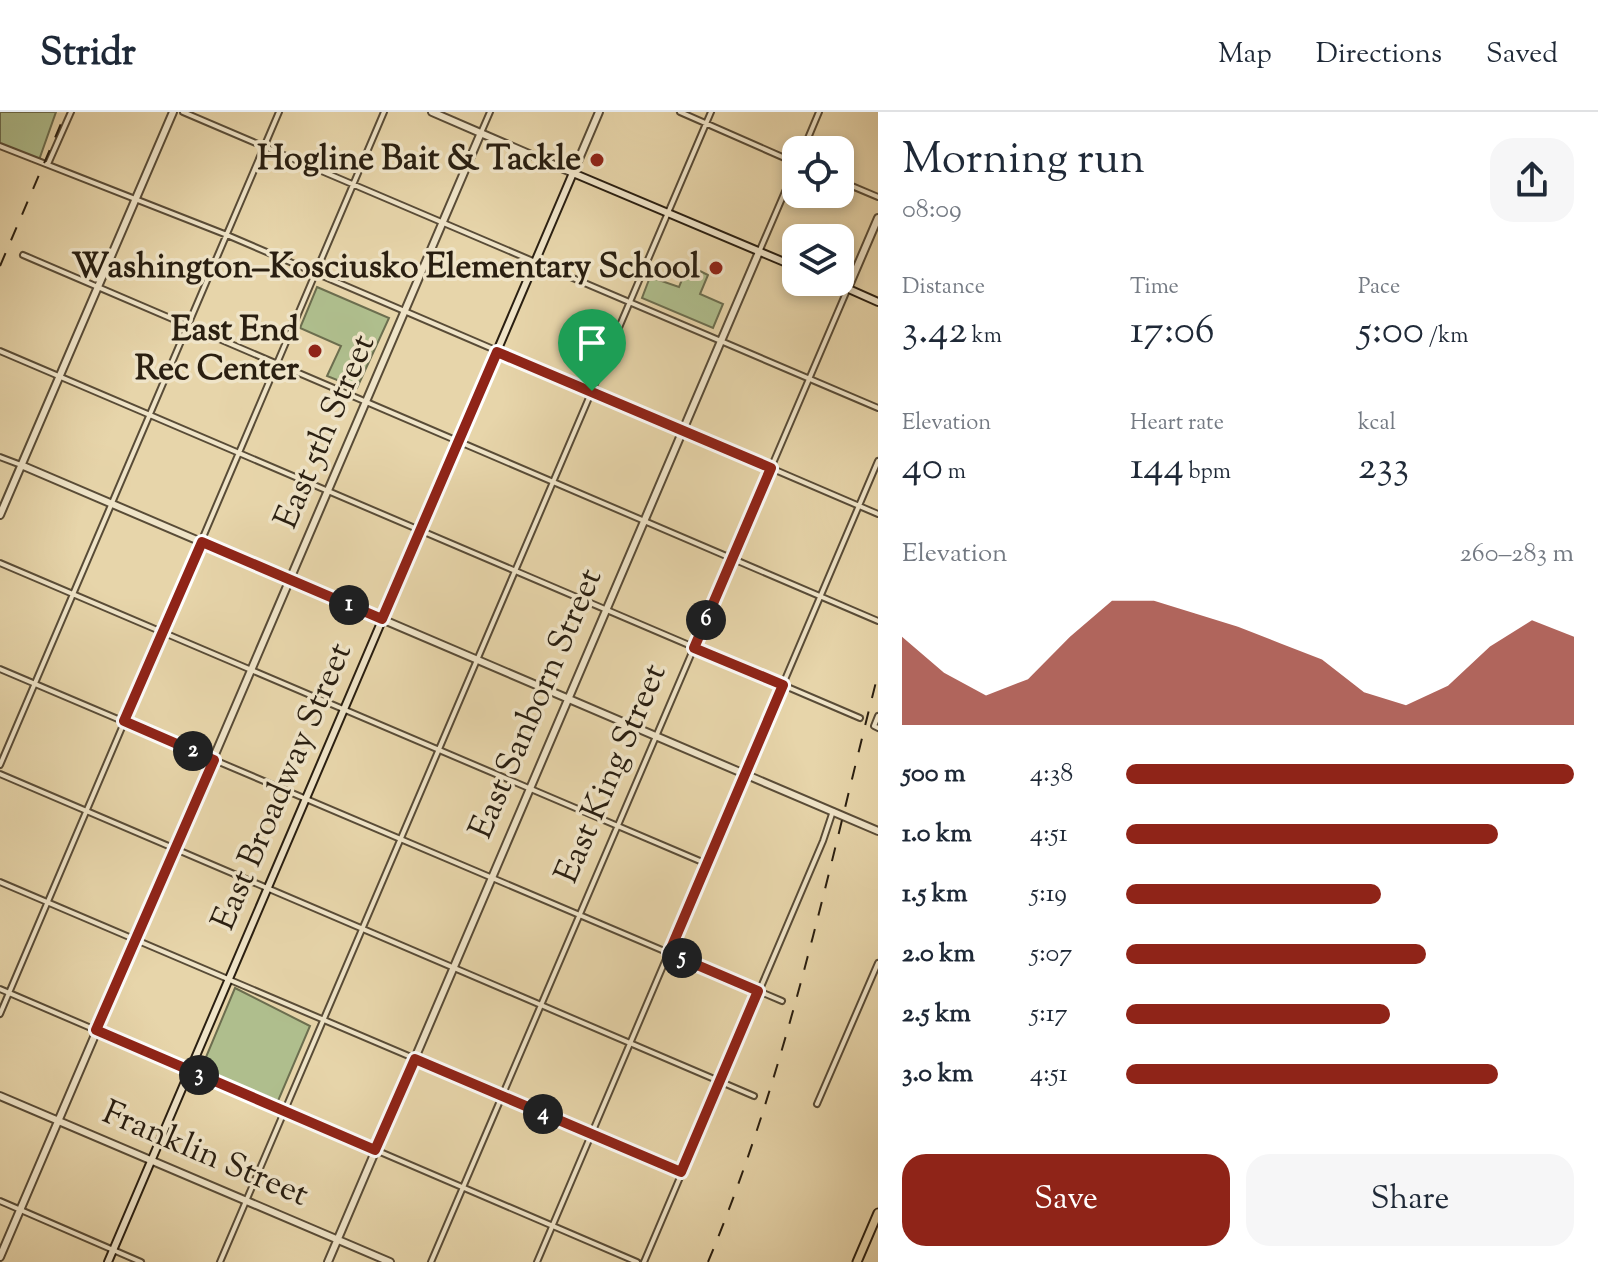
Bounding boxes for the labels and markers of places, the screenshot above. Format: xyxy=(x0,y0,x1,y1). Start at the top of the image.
place label: Hogline Bait & Tackle xyxy=(257,136,581,185)
marker: Hogline Bait & Tackle xyxy=(588,151,606,169)
place label: Washington–Kosciusko Elementary School xyxy=(71,244,701,293)
marker: Washington–Kosciusko Elementary School xyxy=(707,259,725,277)
place label: East End Rec Center xyxy=(135,307,300,395)
pin xyxy=(558,309,626,391)
marker: East End Rec Center xyxy=(306,342,324,360)
pin: 1 xyxy=(329,585,369,625)
pin: 6 xyxy=(686,600,726,640)
pin: 2 xyxy=(173,731,213,771)
pin: 5 xyxy=(662,938,702,978)
pin: 3 xyxy=(179,1055,219,1095)
pin: 4 xyxy=(523,1094,563,1134)

